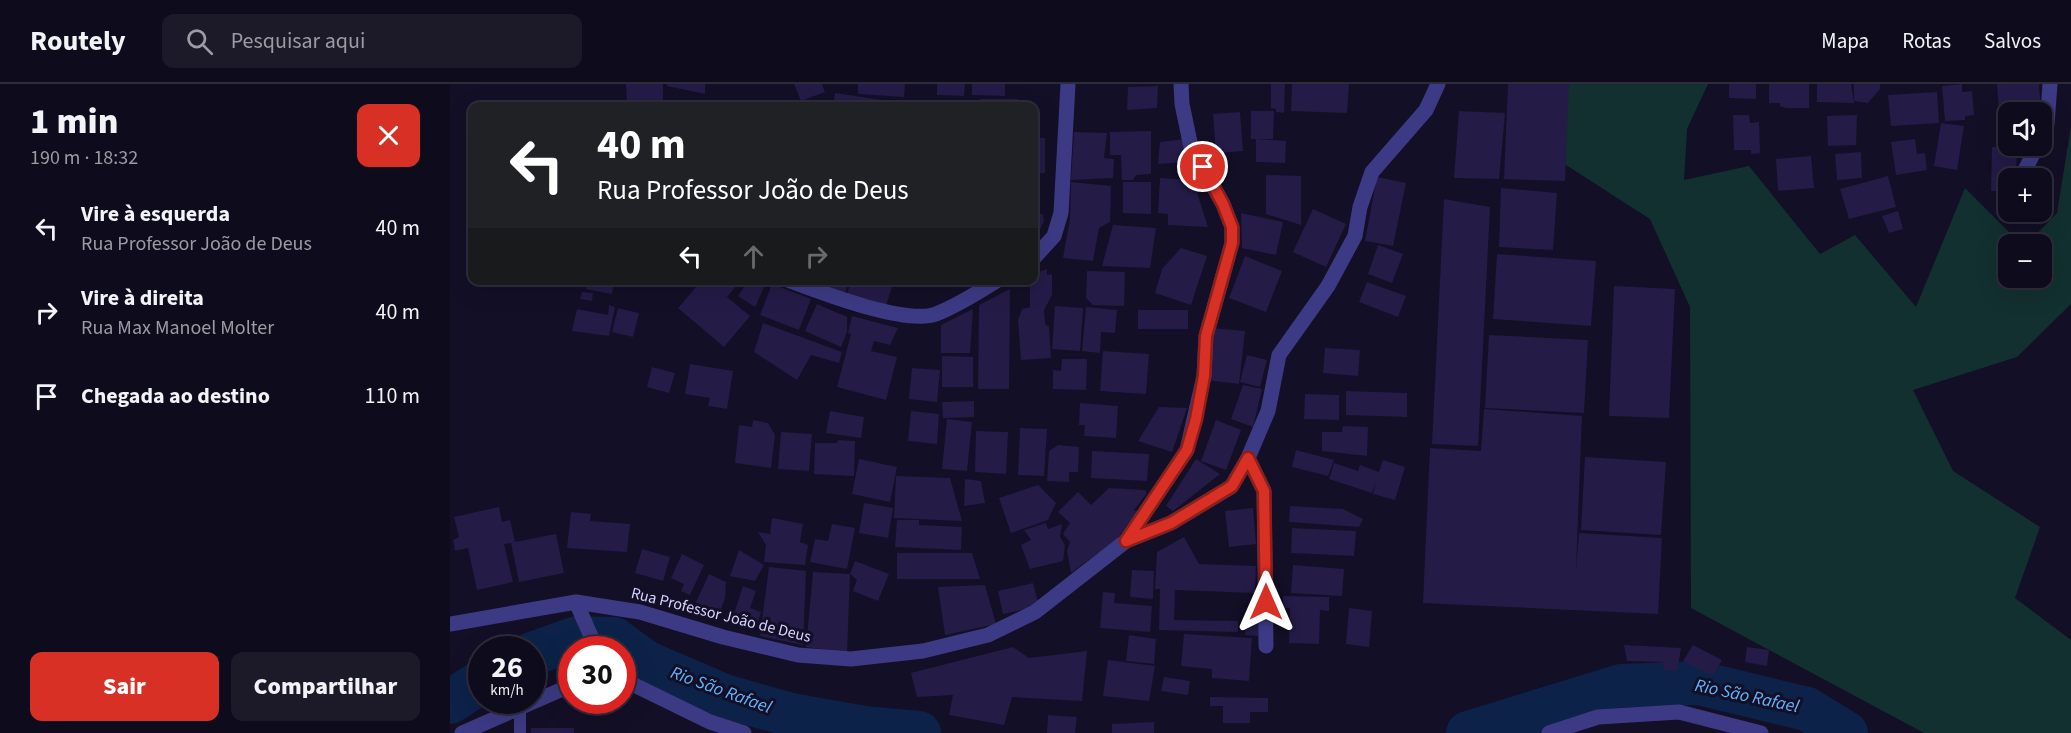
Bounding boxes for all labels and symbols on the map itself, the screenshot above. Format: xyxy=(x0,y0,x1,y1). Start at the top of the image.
pin xyxy=(1177,141,1228,192)
position arrow xyxy=(1234,570,1298,634)
street label: Rua Professor João de Deus xyxy=(629,582,814,648)
speed limit sign: 30 xyxy=(558,636,636,714)
water label: Rio São Rafael xyxy=(667,660,776,720)
water label: Rio São Rafael xyxy=(1693,673,1802,719)

